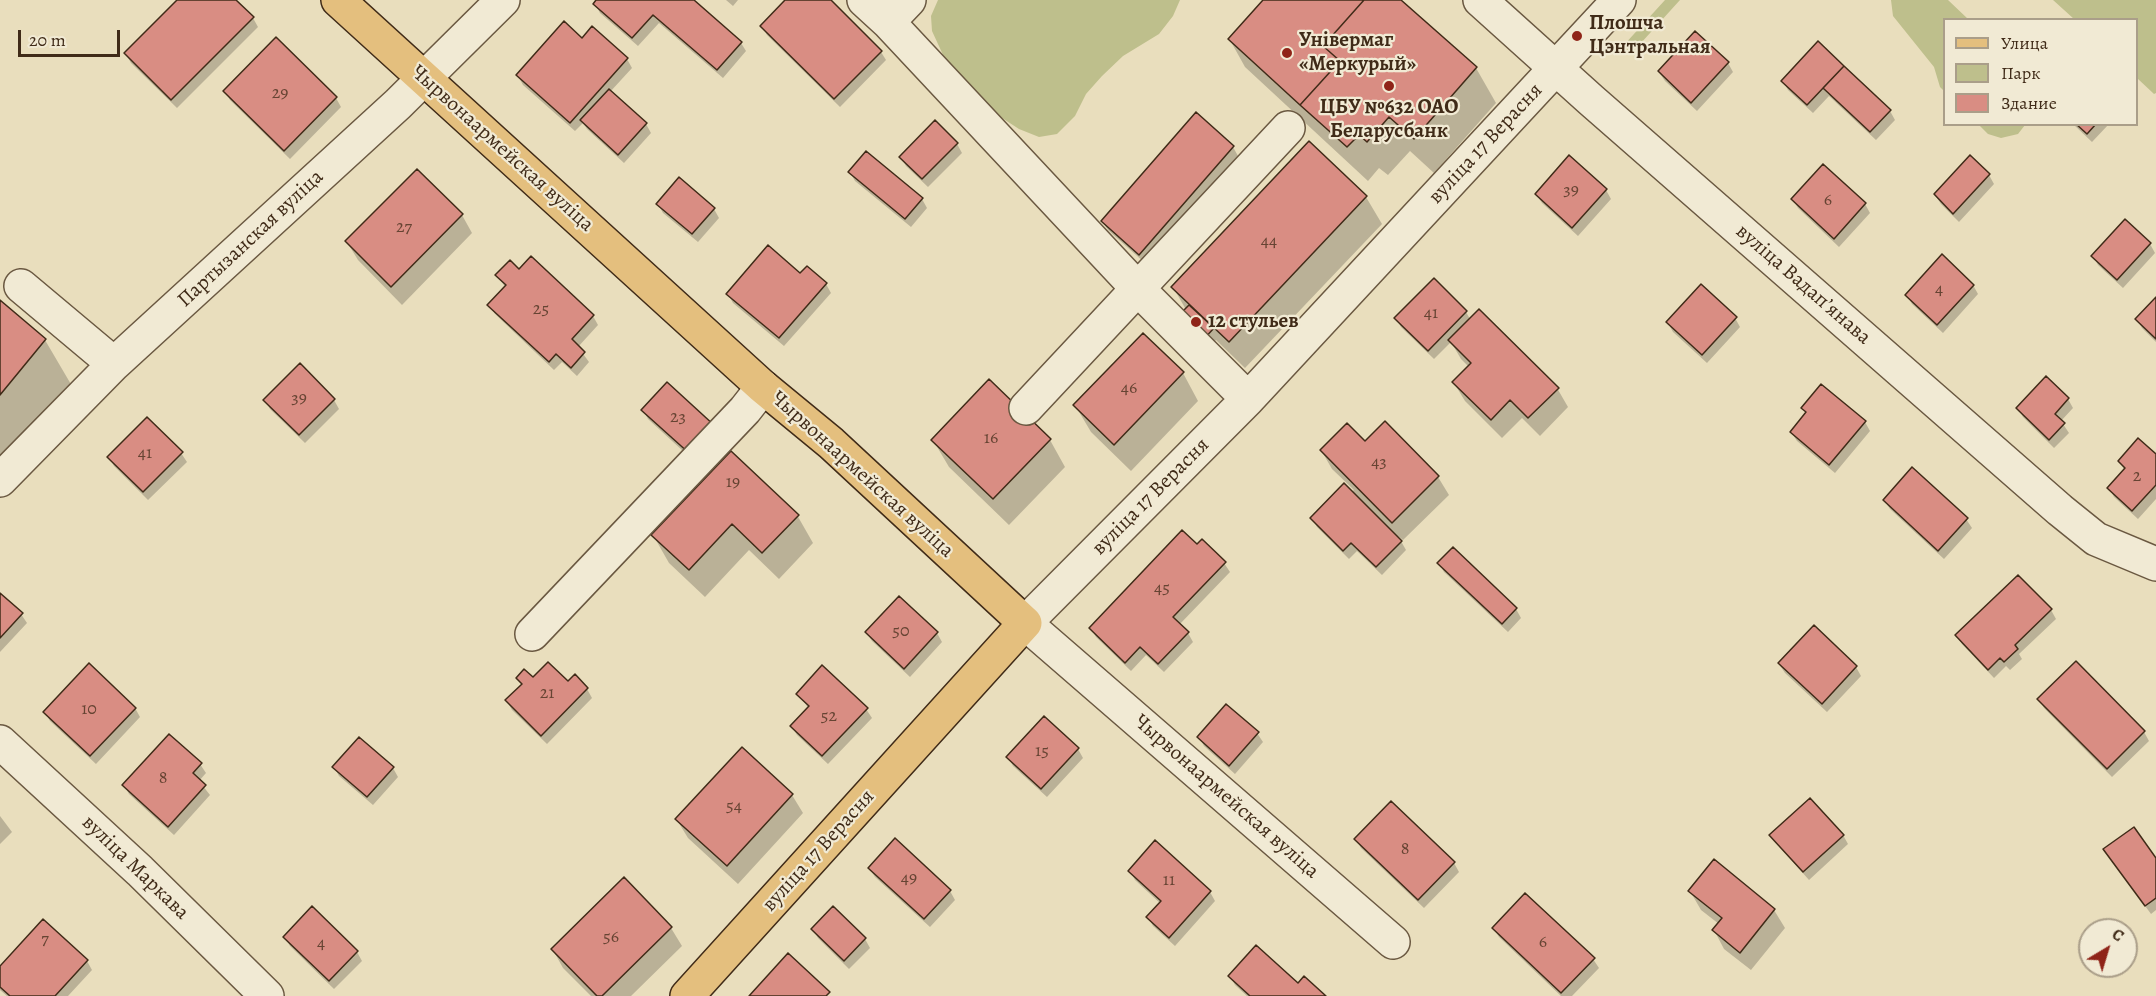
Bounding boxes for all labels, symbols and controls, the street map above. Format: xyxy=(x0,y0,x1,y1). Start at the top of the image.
place label: Плошча Цэнтральная xyxy=(1589,11,1711,61)
scale bar xyxy=(21,18,123,56)
legend xyxy=(1943,18,2138,126)
text: 20 m xyxy=(29,28,66,52)
place label: Універмаг «Меркурый» xyxy=(1299,28,1416,78)
marker: Плошча Цэнтральная xyxy=(1570,29,1584,43)
text: Улица xyxy=(2001,31,2048,55)
marker: Універмаг «Меркурый» xyxy=(1280,46,1294,60)
street label: Чырвонаармейская вуліца xyxy=(405,60,599,238)
text: Парк xyxy=(2001,61,2041,85)
marker: ЦБУ №632 ОАО Беларусбанк xyxy=(1382,79,1396,93)
street label: вуліца 17 Верасня xyxy=(1424,79,1548,209)
house number: 29 xyxy=(272,83,288,105)
text: Здание xyxy=(2001,91,2057,115)
place label: ЦБУ №632 ОАО Беларусбанк xyxy=(1320,95,1458,145)
street label: Партызанская вуліца xyxy=(173,165,329,313)
house number: 39 xyxy=(1563,180,1579,202)
house number: 6 xyxy=(1824,190,1832,212)
house number: 27 xyxy=(396,217,412,239)
street label: вуліца Вадапʼянава xyxy=(1730,219,1876,351)
house number: 44 xyxy=(1261,231,1277,253)
house number: 4 xyxy=(1935,279,1943,301)
house number: 25 xyxy=(533,299,549,321)
house number: 41 xyxy=(1424,303,1438,325)
place label: 12 стульев xyxy=(1208,309,1298,335)
marker: 12 стульев xyxy=(1189,315,1203,329)
house number: 46 xyxy=(1121,378,1137,400)
street label: Чырвонаармейская вуліца xyxy=(765,386,959,564)
house number: 39 xyxy=(291,388,307,410)
house number: 23 xyxy=(670,407,686,429)
house number: 16 xyxy=(984,428,998,450)
street label: вуліца 17 Верасня xyxy=(1087,433,1215,561)
house number: 41 xyxy=(138,443,152,465)
house number: 43 xyxy=(1371,452,1387,474)
house number: 2 xyxy=(2133,466,2141,488)
house number: 19 xyxy=(726,472,740,494)
house number: 45 xyxy=(1154,578,1170,600)
house number: 50 xyxy=(892,621,910,643)
house number: 21 xyxy=(540,683,554,705)
house number: 10 xyxy=(81,699,97,721)
house number: 52 xyxy=(821,706,837,728)
street label: Чырвонаармейская вуліца xyxy=(1128,710,1324,884)
house number: 15 xyxy=(1035,741,1049,763)
house number: 8 xyxy=(159,768,167,790)
street label: вуліца 17 Верасня xyxy=(758,785,880,917)
house number: 54 xyxy=(726,796,742,818)
street label: вуліца Маркава xyxy=(76,810,194,926)
house number: 8 xyxy=(1401,839,1409,861)
house number: 49 xyxy=(901,868,917,890)
house number: 11 xyxy=(1163,870,1175,892)
north arrow xyxy=(2078,918,2138,978)
text: С xyxy=(2107,924,2129,947)
house number: 56 xyxy=(603,927,619,949)
house number: 7 xyxy=(41,929,49,951)
house number: 6 xyxy=(1539,932,1547,954)
house number: 4 xyxy=(317,933,325,955)

